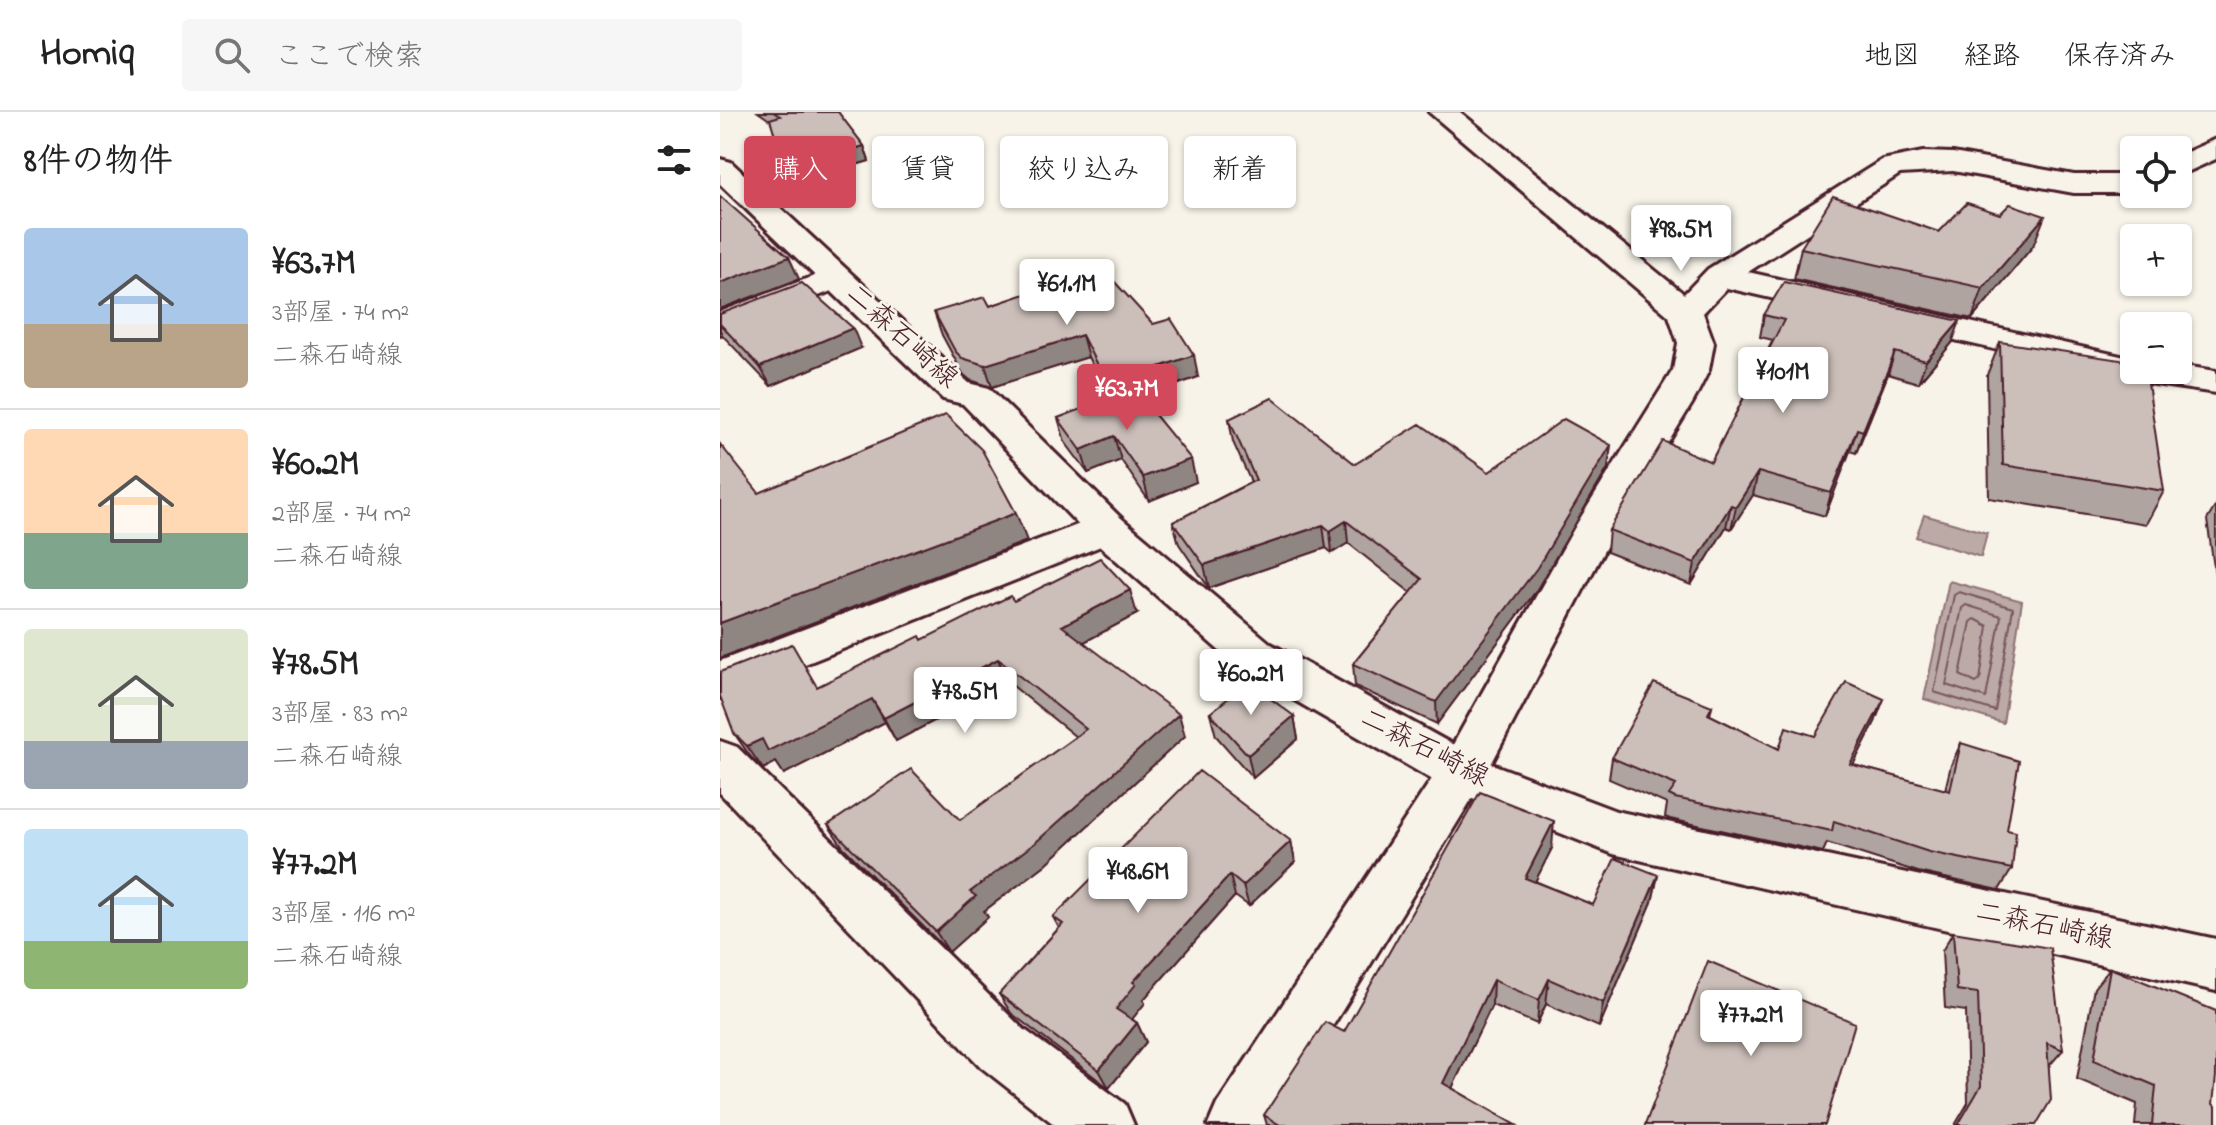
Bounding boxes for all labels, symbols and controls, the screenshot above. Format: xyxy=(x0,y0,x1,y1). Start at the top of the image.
search box xyxy=(182,19,742,91)
text: Homiq xyxy=(40,27,134,83)
icon: search xyxy=(210,33,254,77)
text: ここで検索 xyxy=(274,36,424,80)
text: 地図 xyxy=(1864,37,1920,78)
text: 経路 xyxy=(1964,37,2020,78)
text: 保存済み xyxy=(2064,37,2176,78)
chip: 購入 xyxy=(744,136,856,208)
chip: 賃貸 xyxy=(872,136,984,208)
chip: 絞り込み xyxy=(1000,136,1168,208)
chip: 新着 xyxy=(1184,136,1296,208)
map controls xyxy=(2120,136,2192,384)
button: locate xyxy=(2120,136,2192,208)
text: 8件の物件 xyxy=(24,138,173,188)
icon: filters xyxy=(652,138,696,182)
pin: ¥98.5M xyxy=(1616,205,1746,273)
text: ¥98.5M xyxy=(1649,212,1713,250)
button: + xyxy=(2120,224,2192,296)
text: ¥63.7M xyxy=(272,240,356,290)
pin: ¥61.1M xyxy=(1002,259,1132,327)
icon: home xyxy=(88,260,184,356)
text: ¥61.1M xyxy=(1037,266,1097,304)
street label: 二森石崎線 xyxy=(835,275,967,399)
text: 3部屋 · 74 m² xyxy=(272,295,409,333)
button: − xyxy=(2120,312,2192,384)
text: 二森石崎線 xyxy=(272,338,402,376)
pin: ¥101M xyxy=(1727,347,1839,415)
text: ¥101M xyxy=(1756,354,1810,392)
pin: ¥63.7M xyxy=(1062,364,1192,432)
text: ¥63.7M xyxy=(1095,371,1159,409)
text: ¥60.2M xyxy=(272,441,359,491)
icon: home xyxy=(88,461,184,557)
text: 2部屋 · 74 m² xyxy=(272,496,411,534)
text: 二森石崎線 xyxy=(272,539,402,577)
text: ¥78.5M xyxy=(272,641,359,691)
pin: ¥60.2M xyxy=(1186,649,1316,717)
text: ¥60.2M xyxy=(1218,656,1284,694)
icon: home xyxy=(88,661,184,757)
pin: ¥78.5M xyxy=(900,667,1030,735)
text: ¥78.5M xyxy=(932,674,998,712)
text: 3部屋 · 83 m² xyxy=(272,696,408,734)
street label: 二森石崎線 xyxy=(1352,699,1496,799)
text: 二森石崎線 xyxy=(272,739,402,777)
text: ¥77.2M xyxy=(272,841,358,891)
pin: ¥48.6M xyxy=(1073,847,1203,915)
text: ¥48.6M xyxy=(1106,854,1170,892)
icon: home xyxy=(88,861,184,957)
street label: 二森石崎線 xyxy=(1971,892,2117,962)
text: 3部屋 · 116 m² xyxy=(272,896,416,934)
text: 二森石崎線 xyxy=(272,939,402,977)
pin: ¥77.2M xyxy=(1686,990,1816,1058)
text: ¥77.2M xyxy=(1718,997,1784,1035)

